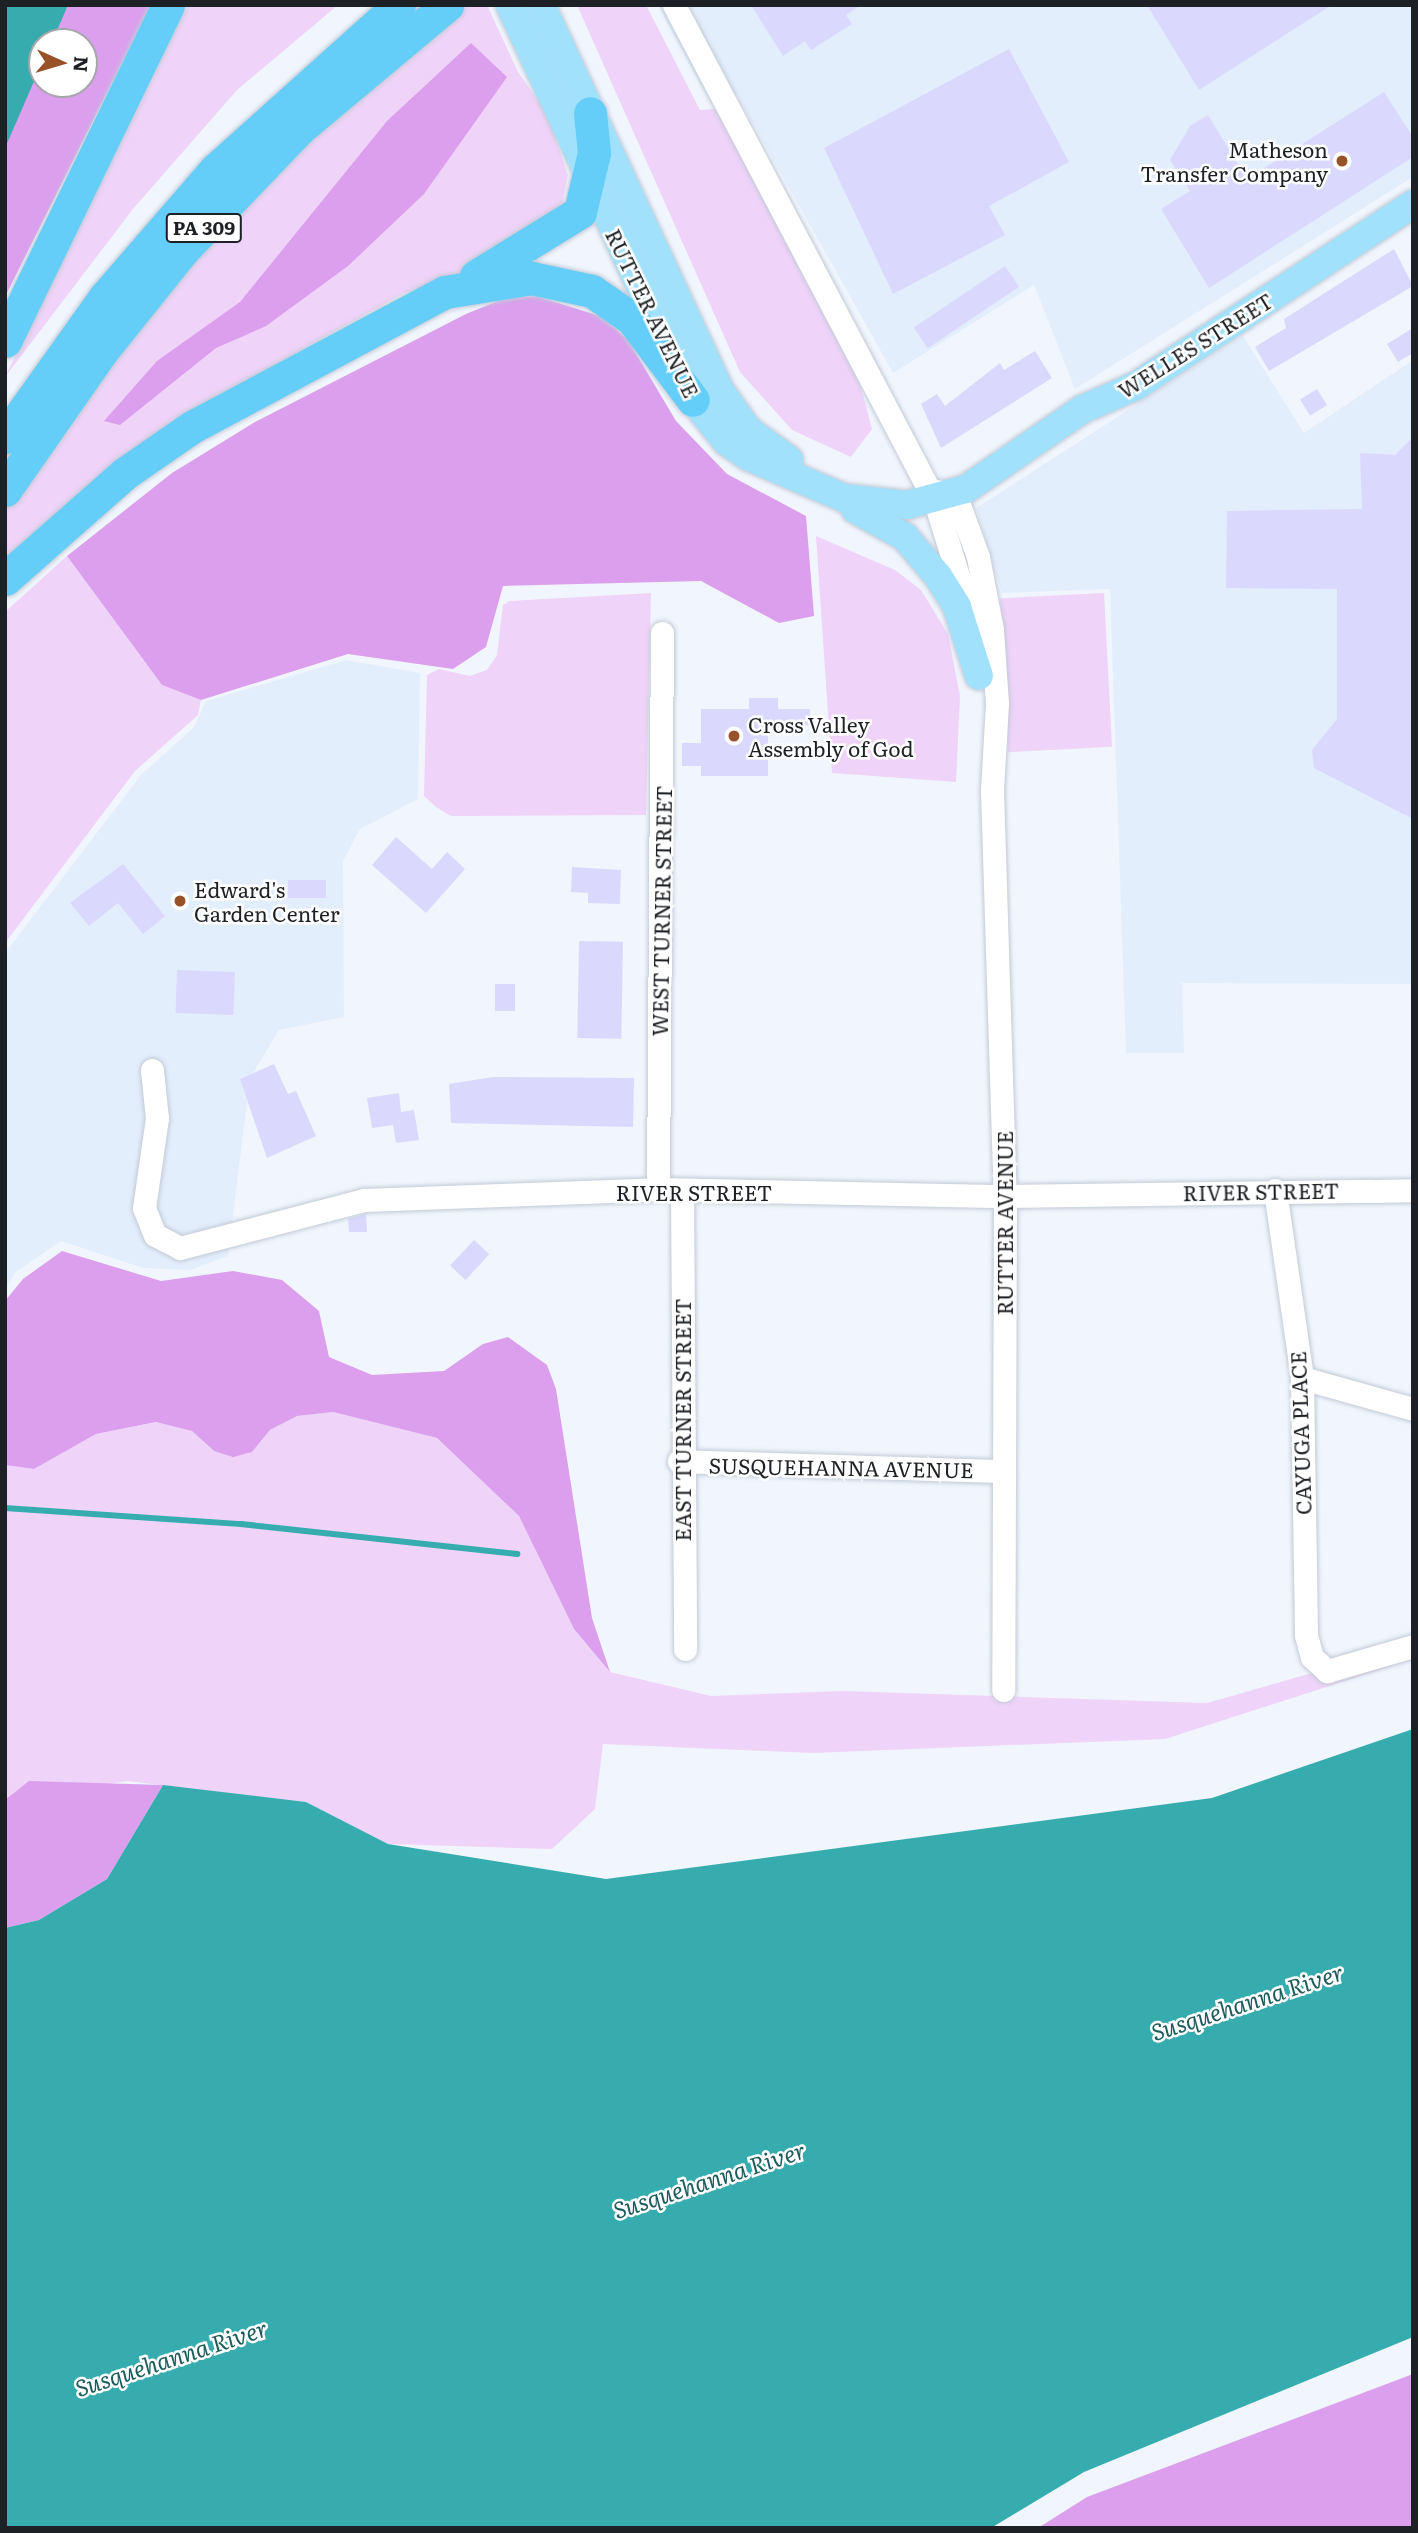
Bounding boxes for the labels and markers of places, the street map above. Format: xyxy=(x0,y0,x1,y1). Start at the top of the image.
place label: Matheson Transfer Company xyxy=(1140,136,1328,186)
marker: Matheson Transfer Company xyxy=(1334,153,1350,169)
place label: Cross Valley Assembly of God xyxy=(748,711,913,761)
marker: Cross Valley Assembly of God xyxy=(726,728,742,744)
place label: Edward's Garden Center xyxy=(194,876,340,926)
marker: Edward's Garden Center xyxy=(172,893,188,909)

